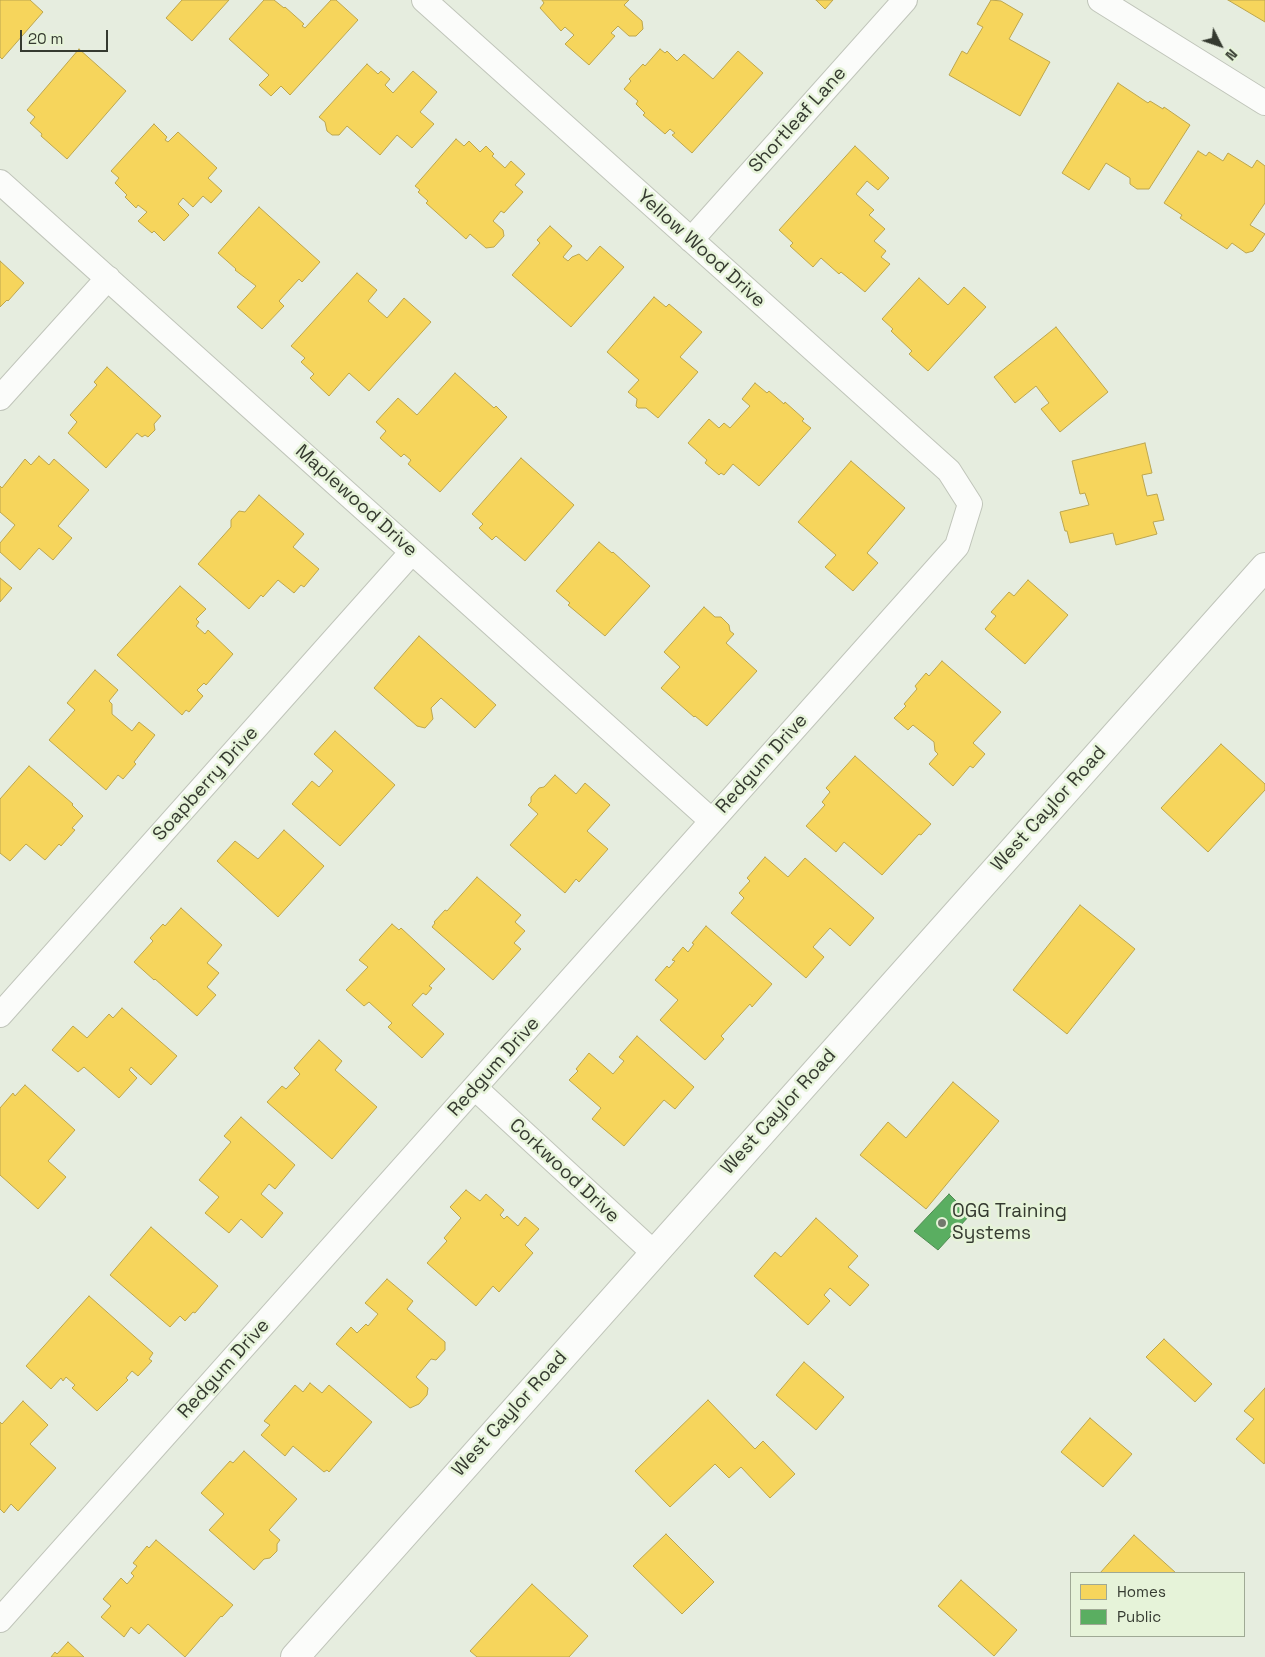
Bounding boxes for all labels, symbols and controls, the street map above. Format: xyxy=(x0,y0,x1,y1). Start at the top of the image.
scale bar xyxy=(22,20,110,52)
north arrow xyxy=(1195,20,1245,70)
text: 20 m xyxy=(28,29,63,48)
text: N xyxy=(1221,45,1241,64)
street label: Shortleaf Lane xyxy=(744,62,852,178)
street label: Yellow Wood Drive xyxy=(632,185,770,313)
street label: Maplewood Drive xyxy=(290,440,422,562)
street label: Redgum Drive xyxy=(711,710,813,818)
street label: Soapberry Drive xyxy=(149,722,263,846)
street label: West Caylor Road xyxy=(987,742,1111,876)
street label: Redgum Drive xyxy=(443,1013,545,1121)
street label: West Caylor Road xyxy=(717,1045,841,1179)
street label: Corkwood Drive xyxy=(504,1114,624,1228)
place label: OGG Training Systems xyxy=(952,1201,1067,1245)
marker: OGG Training Systems xyxy=(936,1217,948,1229)
street label: Redgum Drive xyxy=(173,1315,275,1423)
street label: West Caylor Road xyxy=(448,1347,572,1481)
legend xyxy=(1070,1572,1245,1637)
text: Homes xyxy=(1117,1582,1166,1601)
text: Public xyxy=(1117,1607,1161,1626)

